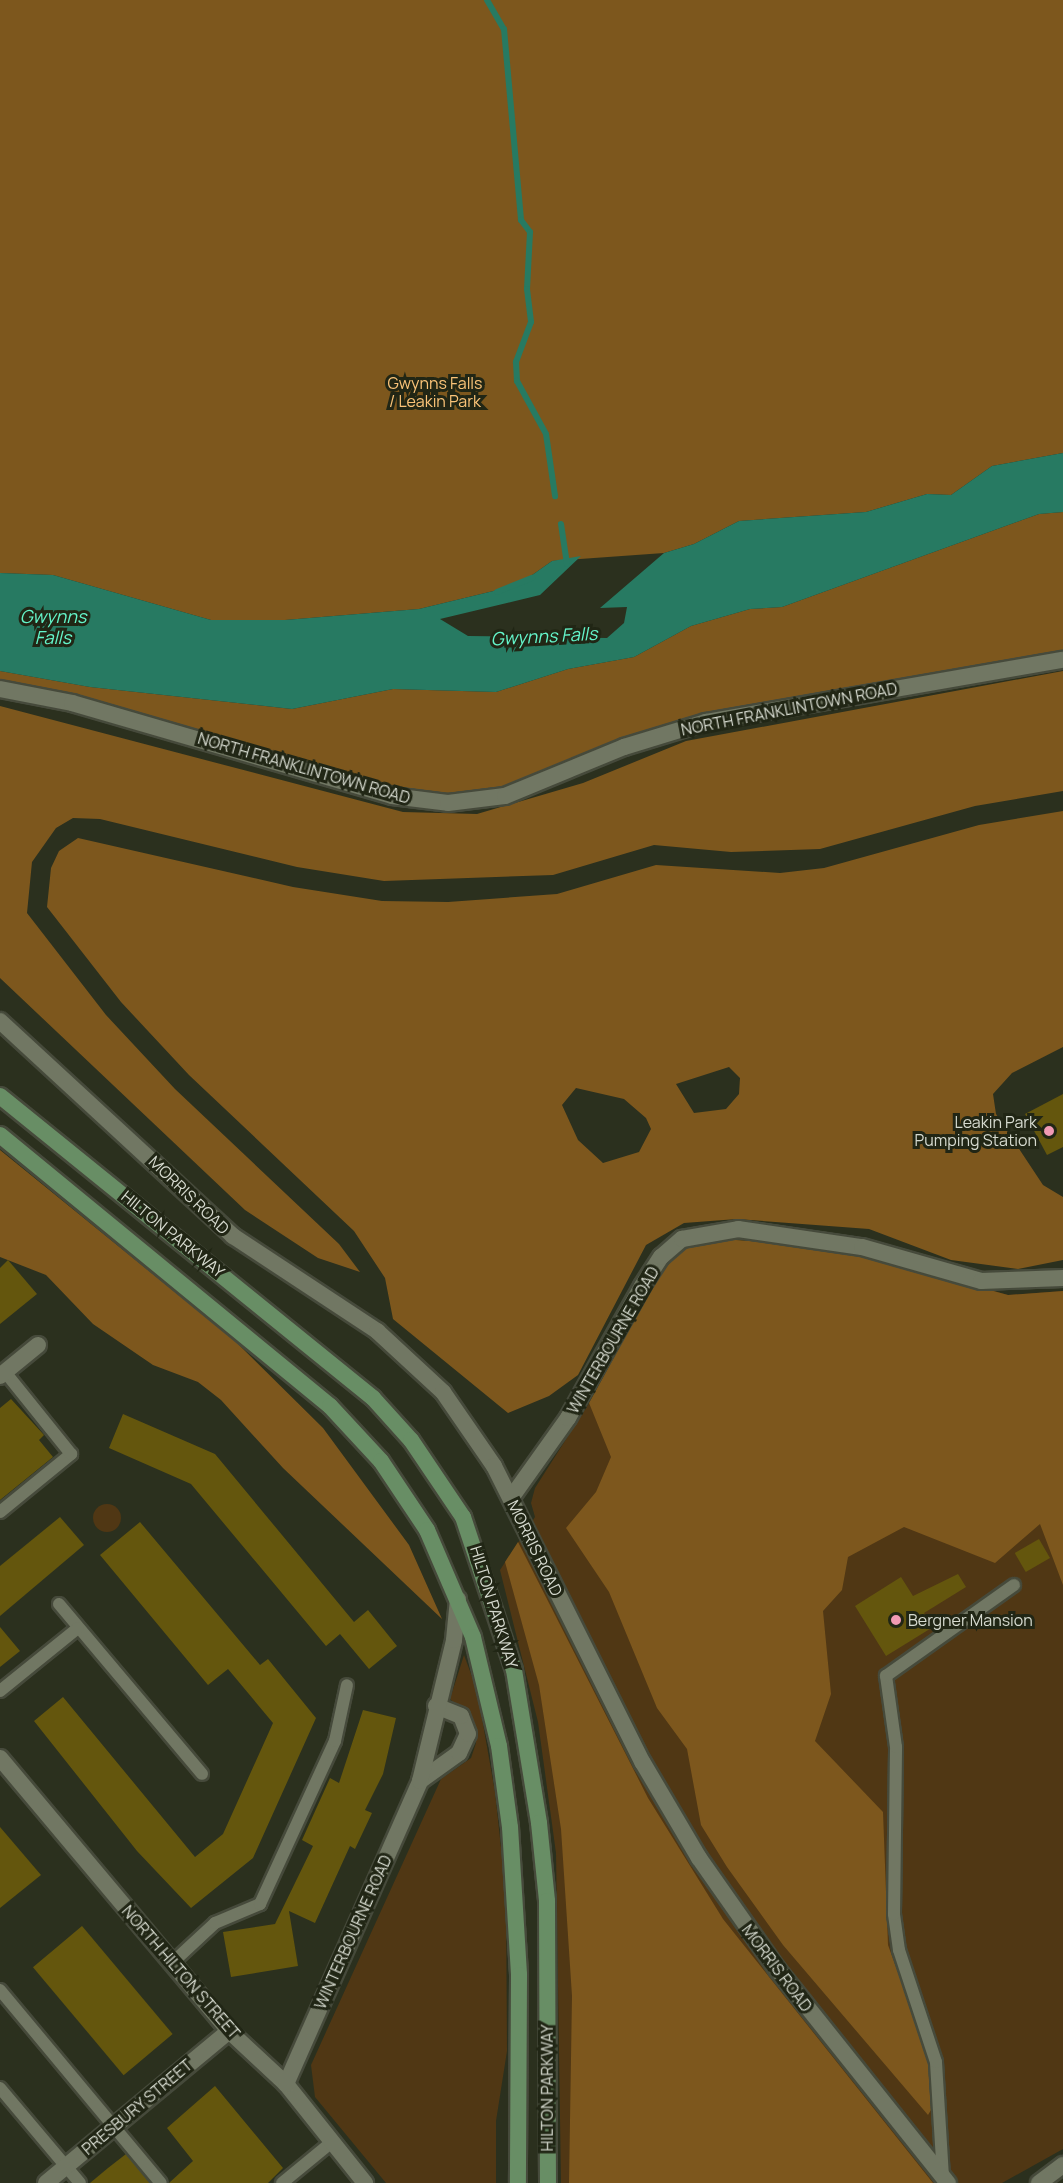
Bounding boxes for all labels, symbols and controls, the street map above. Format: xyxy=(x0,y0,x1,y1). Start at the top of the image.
park label: Gwynns Falls / Leakin Park xyxy=(387,373,483,411)
water label: Gwynns Falls xyxy=(20,606,86,648)
water label: Gwynns Falls xyxy=(490,622,598,650)
street label: NORTH FRANKLINTOWN ROAD xyxy=(679,679,899,739)
street label: NORTH FRANKLINTOWN ROAD xyxy=(196,728,412,808)
place label: Leakin Park Pumping Station xyxy=(915,1112,1037,1150)
marker: Leakin Park Pumping Station xyxy=(1042,1124,1056,1138)
street label: MORRIS ROAD xyxy=(145,1152,233,1238)
street label: HILTON PARKWAY xyxy=(118,1187,228,1281)
street label: WINTERBOURNE ROAD xyxy=(563,1263,663,1417)
street label: MORRIS ROAD xyxy=(504,1497,566,1599)
street label: HILTON PARKWAY xyxy=(466,1543,522,1671)
place label: Bergner Mansion xyxy=(908,1610,1033,1630)
marker: Bergner Mansion xyxy=(889,1613,903,1627)
street label: WINTERBOURNE ROAD xyxy=(310,1852,396,2012)
street label: NORTH HILTON STREET xyxy=(118,1902,244,2042)
street label: MORRIS ROAD xyxy=(738,1921,816,2015)
street label: HILTON PARKWAY xyxy=(537,2024,557,2152)
street label: PRESBURY STREET xyxy=(78,2055,196,2159)

